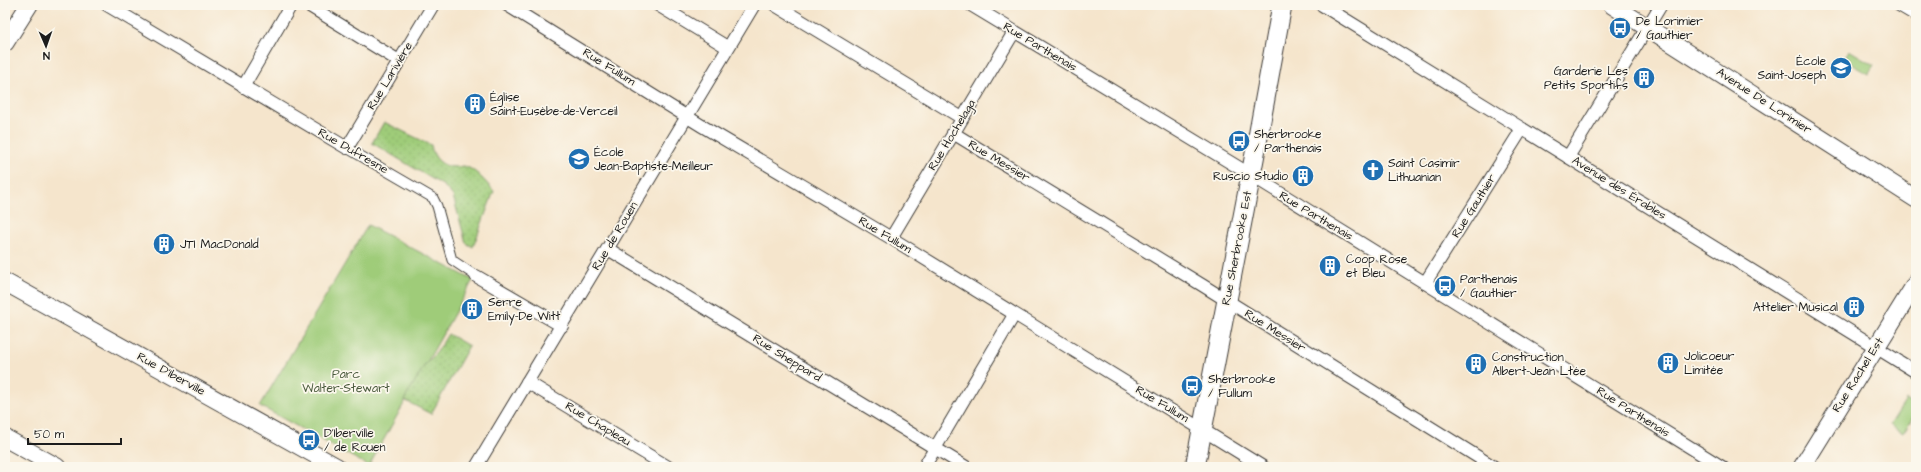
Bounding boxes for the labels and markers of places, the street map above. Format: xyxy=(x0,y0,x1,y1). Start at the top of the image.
place label: De Lorimier / Gauthier xyxy=(1636,13,1703,44)
bus stop icon: De Lorimier / Gauthier xyxy=(1607,15,1633,41)
place label: École Saint-Joseph xyxy=(1758,53,1827,84)
school or university icon: École Saint-Joseph xyxy=(1828,55,1854,81)
place label: Garderie Les Petits Sportifs xyxy=(1544,63,1628,94)
building icon: Garderie Les Petits Sportifs xyxy=(1631,65,1657,91)
place label: Église Saint-Eusèbe-de-Verceil xyxy=(490,89,618,120)
building icon: Église Saint-Eusèbe-de-Verceil xyxy=(462,91,488,117)
place label: Sherbrooke / Parthenais xyxy=(1254,126,1322,157)
bus stop icon: Sherbrooke / Parthenais xyxy=(1226,128,1252,154)
place label: École Jean-Baptiste-Meilleur xyxy=(594,144,713,175)
school or university icon: École Jean-Baptiste-Meilleur xyxy=(566,146,592,172)
place label: Saint Casimir Lithuanian xyxy=(1388,155,1460,186)
church icon: Saint Casimir Lithuanian xyxy=(1360,157,1386,183)
building icon: Ruscio Studio xyxy=(1290,163,1316,189)
place label: Ruscio Studio xyxy=(1213,168,1288,185)
building icon: JTI MacDonald xyxy=(151,231,177,257)
place label: JTI MacDonald xyxy=(180,236,259,253)
place label: Coop Rose et Bleu xyxy=(1346,251,1408,282)
building icon: Coop Rose et Bleu xyxy=(1317,253,1343,279)
place label: Parthenais / Gauthier xyxy=(1460,271,1518,302)
bus stop icon: Parthenais / Gauthier xyxy=(1432,273,1458,299)
place label: Serre Emily-De Witt xyxy=(488,294,560,326)
building icon: Attelier Musical xyxy=(1841,294,1867,320)
building icon: Serre Emily-De Witt xyxy=(459,296,485,322)
place label: Attelier Musical xyxy=(1753,299,1838,316)
place label: Jolicoeur Limitée xyxy=(1684,348,1735,379)
place label: Construction Albert-Jean Ltée xyxy=(1492,349,1586,380)
building icon: Jolicoeur Limitée xyxy=(1655,350,1681,376)
building icon: Construction Albert-Jean Ltée xyxy=(1463,351,1489,377)
place label: Sherbrooke / Fullum xyxy=(1208,371,1276,402)
bus stop icon: Sherbrooke / Fullum xyxy=(1179,373,1205,399)
place label: D'Iberville / de Rouen xyxy=(324,425,386,456)
bus stop icon: D'Iberville / de Rouen xyxy=(296,427,322,453)

